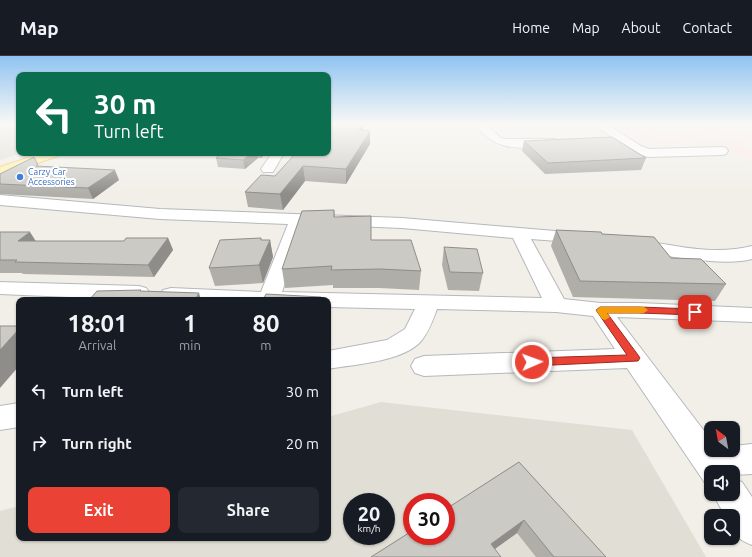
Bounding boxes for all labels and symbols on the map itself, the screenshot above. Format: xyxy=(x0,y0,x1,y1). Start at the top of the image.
place label: Carzy Car Accessories xyxy=(28,167,75,187)
marker: Carzy Car Accessories xyxy=(15,172,25,182)
pin xyxy=(678,295,712,329)
position arrow xyxy=(511,341,553,383)
north arrow xyxy=(704,421,740,457)
speed limit sign: 30 xyxy=(403,493,455,545)

